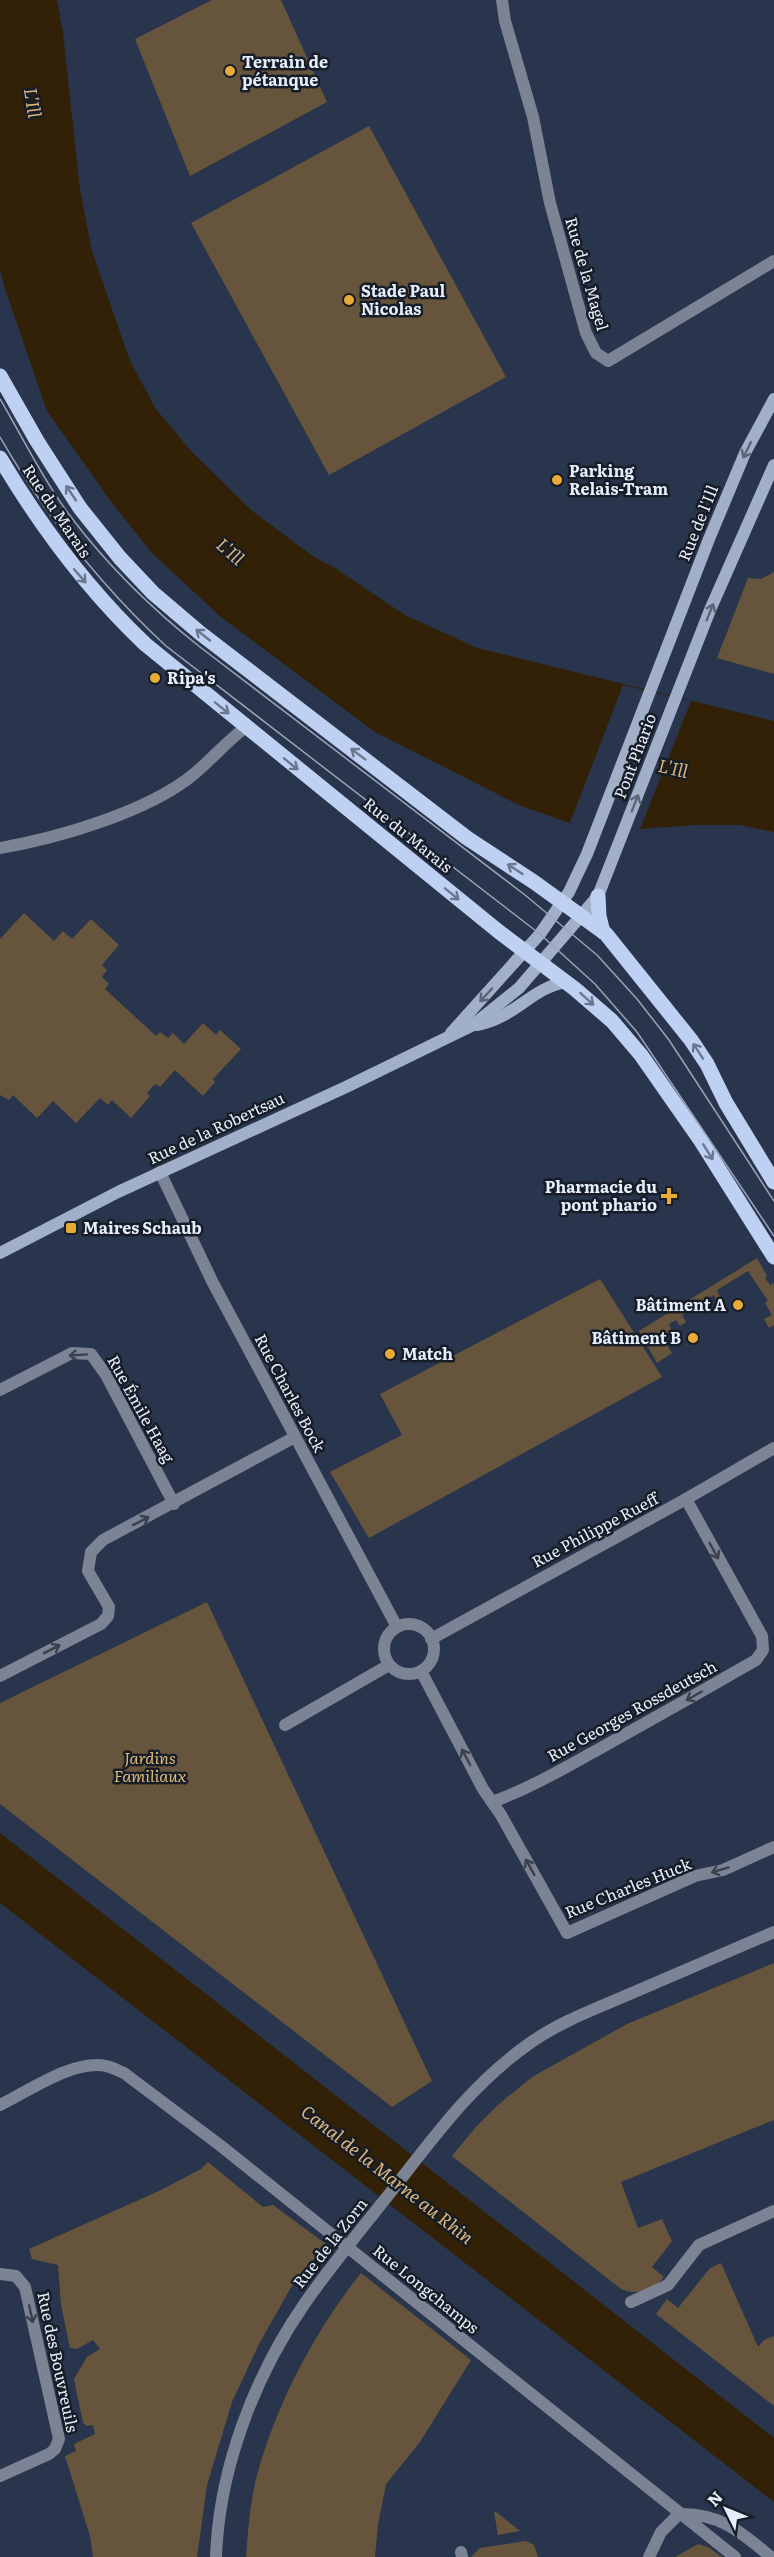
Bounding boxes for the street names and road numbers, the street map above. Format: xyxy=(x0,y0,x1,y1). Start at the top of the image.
street label: Rue de la Magel xyxy=(560,214,616,333)
street label: Rue du Marais xyxy=(18,459,98,562)
street label: Rue de l'Ill xyxy=(671,481,723,564)
street label: Pont Phario xyxy=(607,710,661,802)
street label: Rue du Marais xyxy=(359,791,458,878)
street label: Rue de la Robertsau xyxy=(143,1085,288,1169)
street label: Rue Charles Bock xyxy=(250,1329,332,1456)
street label: Rue Émile Haag xyxy=(102,1350,181,1467)
street label: Rue Philippe Rueff xyxy=(527,1485,664,1573)
street label: Rue Georges Rossdeutsch xyxy=(542,1653,721,1767)
street label: Rue Charles Huck xyxy=(561,1851,695,1923)
street label: Rue de la Zorn xyxy=(286,2192,372,2293)
street label: Rue Longchamps xyxy=(368,2238,485,2339)
street label: Rue des Bouvreuils xyxy=(32,2289,86,2434)

